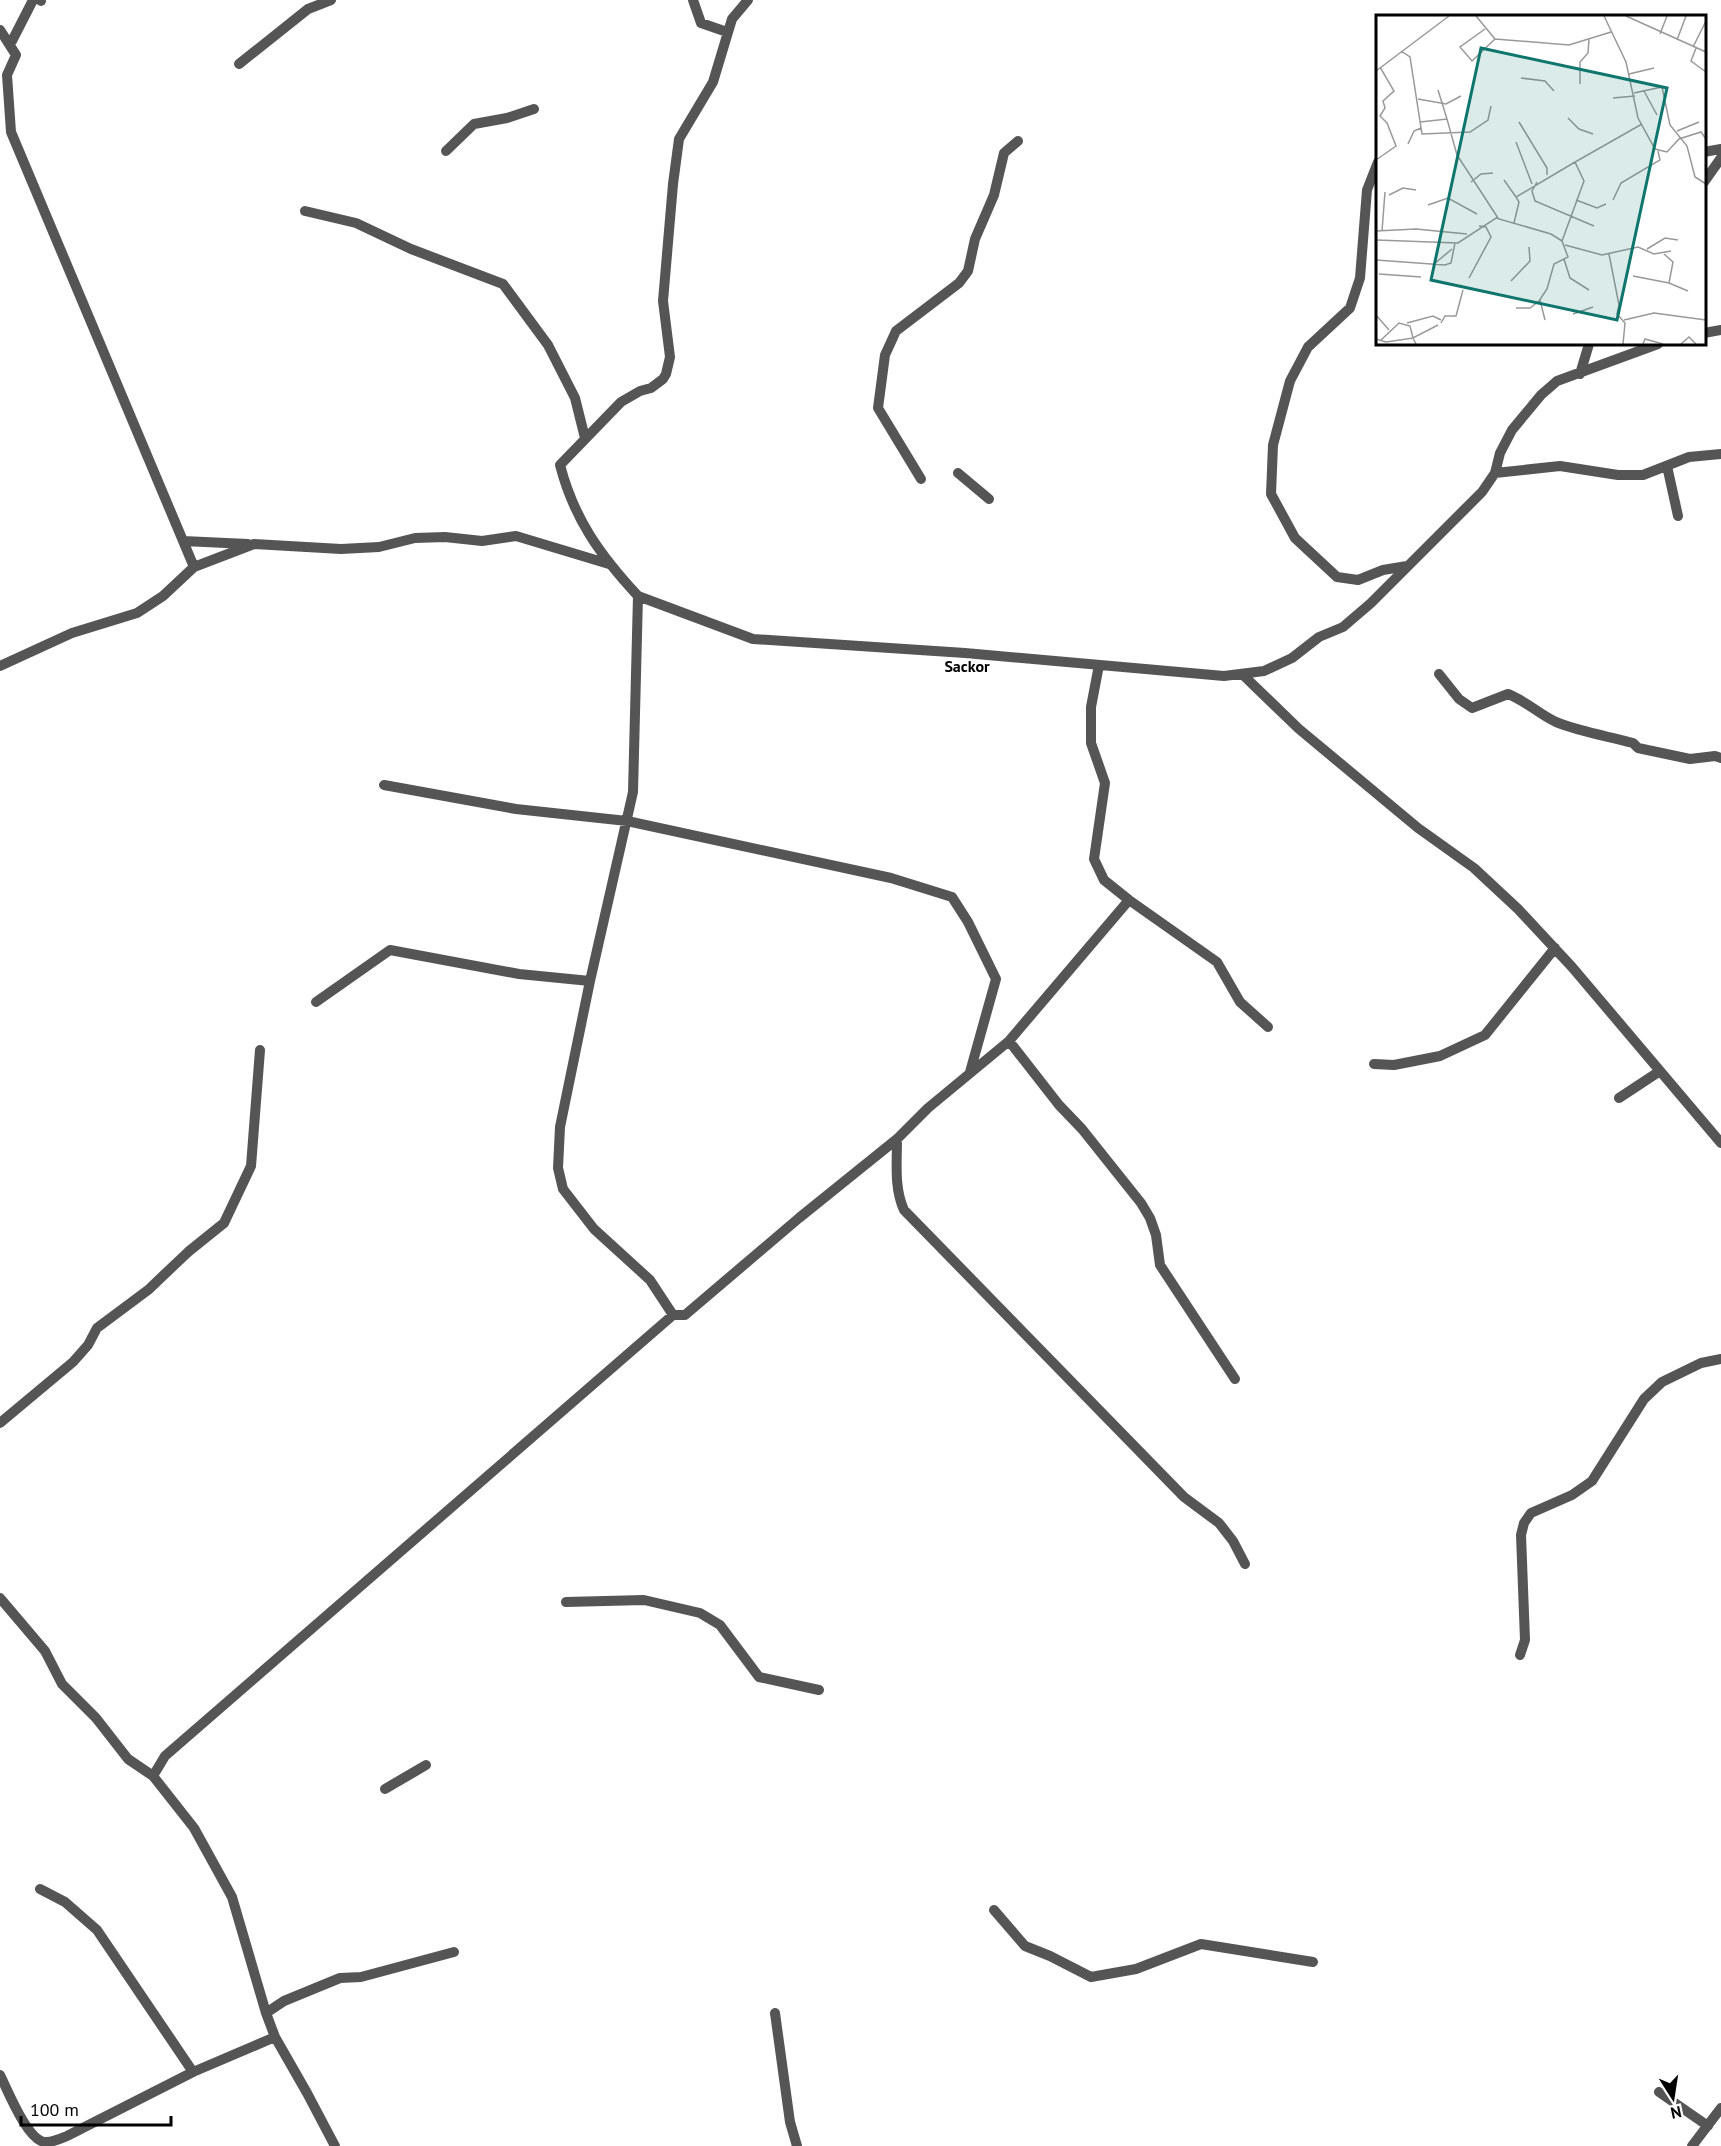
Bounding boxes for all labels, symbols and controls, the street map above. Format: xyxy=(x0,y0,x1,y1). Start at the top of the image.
inset map xyxy=(1376,15,1706,345)
district label: Sackor xyxy=(944,656,990,676)
north arrow xyxy=(1643,2068,1703,2128)
scale bar xyxy=(21,2089,171,2127)
text: 100 m xyxy=(30,2098,79,2121)
text: N xyxy=(1669,2102,1683,2124)

